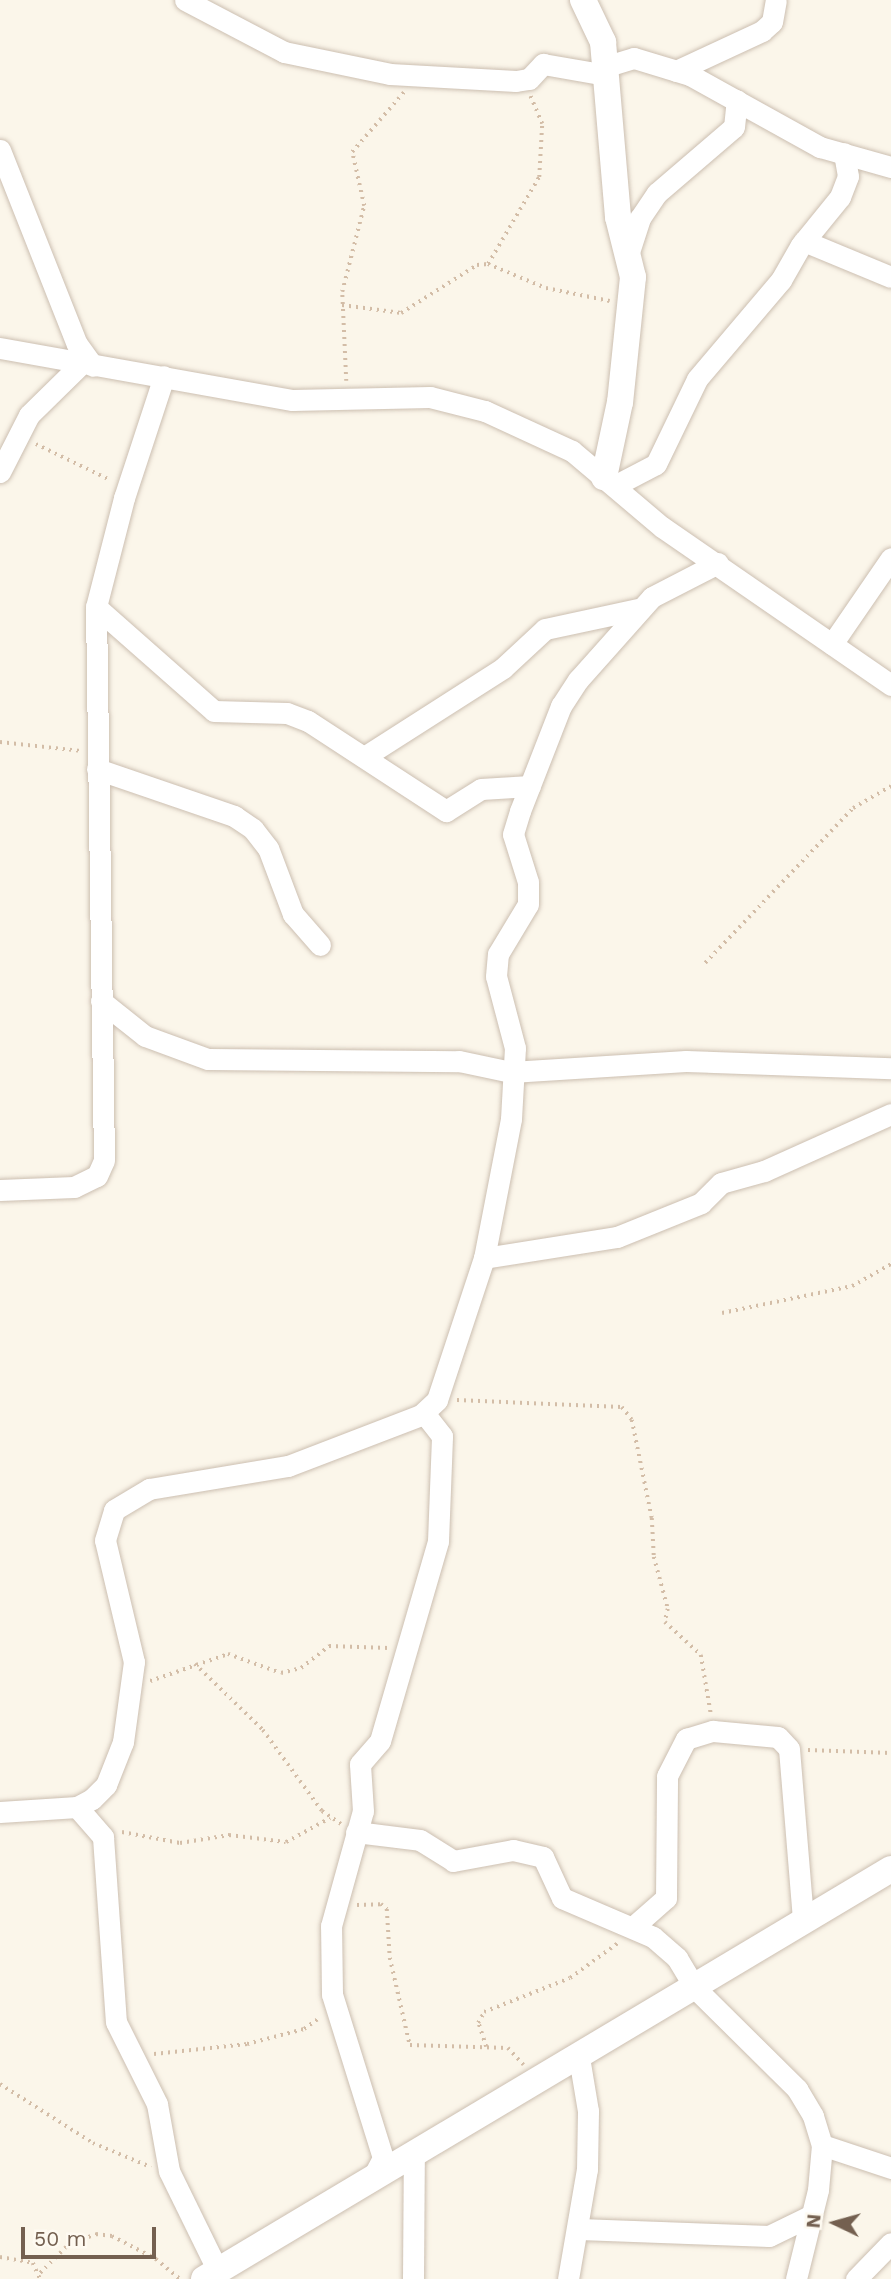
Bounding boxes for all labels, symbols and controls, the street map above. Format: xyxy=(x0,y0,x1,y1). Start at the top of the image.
north arrow xyxy=(800,2188,870,2258)
scale bar xyxy=(24,2212,159,2256)
text: N xyxy=(802,2213,826,2229)
text: 50 m xyxy=(34,2226,86,2251)

